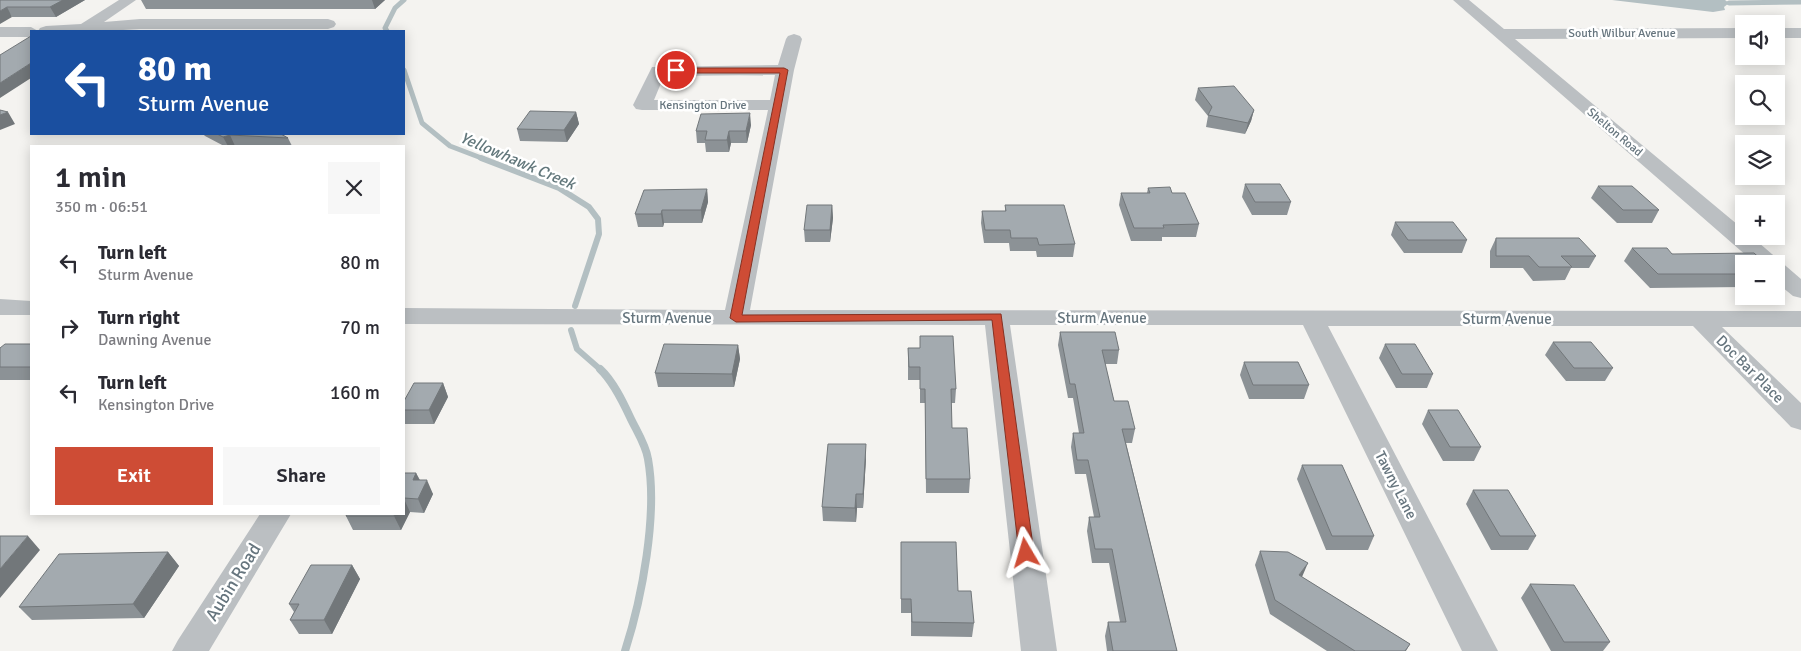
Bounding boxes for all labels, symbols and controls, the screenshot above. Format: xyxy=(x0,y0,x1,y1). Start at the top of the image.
map controls xyxy=(1735,15,1785,305)
button: sound xyxy=(1735,15,1785,65)
street label: South Wilbur Avenue xyxy=(1568,26,1676,41)
text: 80 m xyxy=(138,47,212,90)
pin xyxy=(655,49,697,91)
icon: left xyxy=(55,50,120,115)
icon: arrive xyxy=(662,56,690,84)
button: search xyxy=(1735,75,1785,125)
text: Sturm Avenue xyxy=(138,90,269,117)
street label: Kensington Drive xyxy=(659,98,747,113)
street label: Shelton Road xyxy=(1584,105,1645,160)
water label: Yellowhawk Creek xyxy=(457,128,580,195)
button: layers xyxy=(1735,135,1785,185)
text: 1 min xyxy=(55,159,127,196)
button: close xyxy=(328,162,380,214)
button: + xyxy=(1735,195,1785,245)
text: 350 m · 06:51 xyxy=(55,197,148,217)
text: Turn left xyxy=(98,241,167,265)
icon: left xyxy=(55,249,83,277)
text: 80 m xyxy=(340,251,380,275)
button: − xyxy=(1735,255,1785,305)
text: Sturm Avenue xyxy=(98,265,193,285)
text: Turn right xyxy=(98,306,180,330)
street label: Sturm Avenue xyxy=(622,309,712,327)
street label: Sturm Avenue xyxy=(1057,309,1147,327)
street label: Sturm Avenue xyxy=(1462,310,1552,328)
icon: right xyxy=(55,314,83,342)
text: 70 m xyxy=(340,316,380,340)
text: Dawning Avenue xyxy=(98,330,212,350)
street label: Doc Bar Place xyxy=(1712,331,1788,407)
text: Turn left xyxy=(98,371,167,395)
icon: left xyxy=(55,379,83,407)
text: 160 m xyxy=(330,381,380,405)
text: Kensington Drive xyxy=(98,395,214,415)
button: Exit xyxy=(55,447,213,505)
button: Share xyxy=(223,447,380,505)
street label: Tawny Lane xyxy=(1371,448,1421,522)
position arrow xyxy=(999,526,1051,578)
street label: Aubin Road xyxy=(201,539,265,625)

